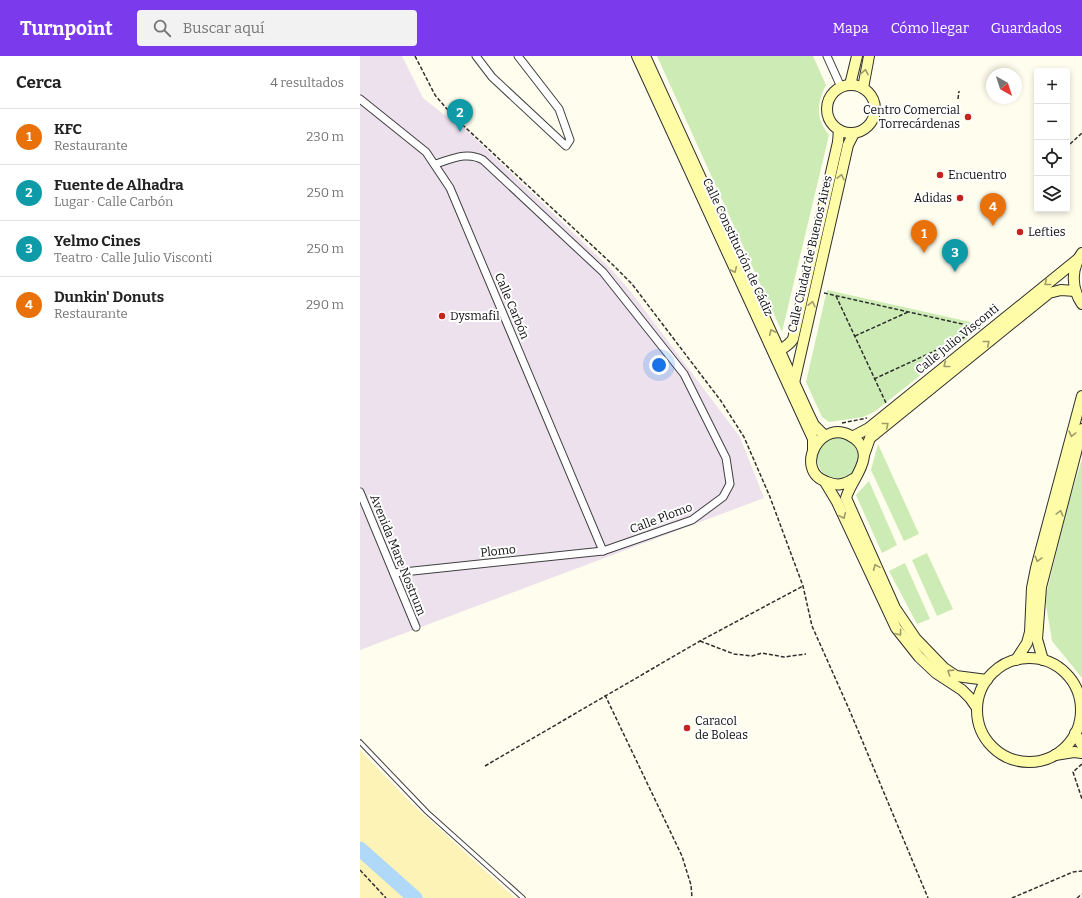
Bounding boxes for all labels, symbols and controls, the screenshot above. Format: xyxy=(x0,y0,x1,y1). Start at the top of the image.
search box xyxy=(137,10,417,46)
text: Turnpoint xyxy=(20,17,113,40)
icon: search xyxy=(151,17,173,39)
text: Buscar aquí xyxy=(183,19,265,37)
text: Mapa xyxy=(833,20,869,37)
text: Cómo llegar xyxy=(891,20,969,37)
text: Guardados xyxy=(991,20,1062,37)
north arrow xyxy=(986,68,1022,104)
map controls xyxy=(1034,68,1070,212)
button: + xyxy=(1034,68,1070,104)
one-way arrow xyxy=(861,69,869,75)
text: Cerca xyxy=(16,72,61,93)
text: 4 resultados xyxy=(270,75,344,90)
pin: 2 xyxy=(447,99,473,132)
place label: Centro Comercial Torrecárdenas xyxy=(863,103,961,131)
button: − xyxy=(1034,104,1070,140)
marker: Centro Comercial Torrecárdenas xyxy=(963,112,973,122)
text: KFC xyxy=(54,120,82,138)
text: 1 xyxy=(26,129,32,144)
text: 230 m xyxy=(306,129,344,144)
text: Restaurante xyxy=(54,138,128,153)
button: locate xyxy=(1034,140,1070,176)
place label: Encuentro xyxy=(948,168,1007,182)
marker: Encuentro xyxy=(935,170,945,180)
street label: Calle Ciudad de Buenos Aires xyxy=(785,174,835,334)
one-way arrow xyxy=(837,174,845,180)
text: Fuente de Alhadra xyxy=(54,176,184,194)
street label: Calle Constitución de Cádiz xyxy=(700,176,776,318)
button: layers xyxy=(1034,176,1070,212)
text: 2 xyxy=(25,185,33,200)
text: 250 m xyxy=(307,185,344,200)
place label: Adidas xyxy=(914,191,952,205)
marker: Adidas xyxy=(955,193,965,203)
pin: 4 xyxy=(980,193,1006,226)
text: Lugar · Calle Carbón xyxy=(54,194,173,209)
pin: 1 xyxy=(911,220,937,253)
place label: Lefties xyxy=(1028,225,1066,239)
marker: Lefties xyxy=(1015,227,1025,237)
text: Yelmo Cines xyxy=(54,232,141,250)
pin: 3 xyxy=(942,239,968,272)
text: 3 xyxy=(25,241,33,256)
text: 250 m xyxy=(307,241,344,256)
text: Teatro · Calle Julio Visconti xyxy=(54,250,212,265)
one-way arrow xyxy=(729,266,737,273)
street label: Calle Carbón xyxy=(492,271,532,342)
one-way arrow xyxy=(1044,278,1051,285)
text: Dunkin' Donuts xyxy=(54,288,164,306)
text: 4 xyxy=(25,297,33,312)
text: 290 m xyxy=(306,297,344,312)
one-way arrow xyxy=(808,300,816,307)
street label: Calle Julio Visconti xyxy=(913,301,1002,377)
text: Restaurante xyxy=(54,306,128,321)
place label: Dysmafil xyxy=(450,309,500,323)
marker: Dysmafil xyxy=(437,311,447,321)
one-way arrow xyxy=(769,329,777,337)
one-way arrow xyxy=(983,341,990,348)
your location xyxy=(649,355,669,375)
one-way arrow xyxy=(943,361,950,368)
one-way arrow xyxy=(882,423,889,430)
one-way arrow xyxy=(1068,430,1077,437)
street label: Avenida Mare Nostrum xyxy=(367,493,429,618)
street label: Calle Plomo xyxy=(628,500,694,536)
one-way arrow xyxy=(1055,509,1064,516)
one-way arrow xyxy=(838,511,846,519)
street label: Plomo xyxy=(480,542,517,560)
one-way arrow xyxy=(1035,556,1043,563)
one-way arrow xyxy=(873,563,881,571)
one-way arrow xyxy=(895,628,902,635)
one-way arrow xyxy=(947,670,954,677)
place label: Caracol de Boleas xyxy=(695,714,748,742)
marker: Caracol de Boleas xyxy=(682,723,692,733)

